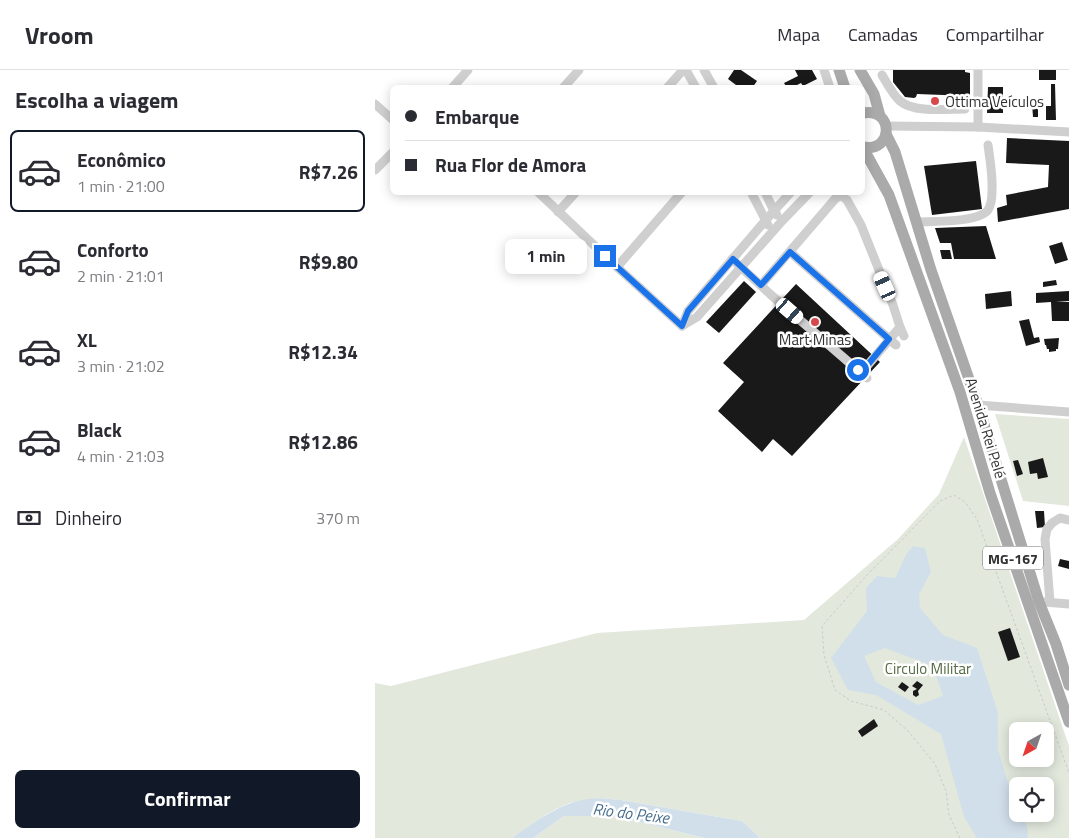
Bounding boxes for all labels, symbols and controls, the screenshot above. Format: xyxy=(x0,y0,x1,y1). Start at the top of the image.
text: Vroom xyxy=(25,17,94,53)
text: Mapa xyxy=(777,21,820,48)
text: Camadas xyxy=(848,21,918,48)
text: Compartilhar xyxy=(946,21,1044,48)
text: Escolha a viagem xyxy=(15,83,179,117)
place label: Ottima Veículos xyxy=(945,90,1044,113)
marker: Ottima Veículos xyxy=(929,95,941,107)
text: Embarque xyxy=(435,102,519,131)
text: Econômico xyxy=(77,145,166,174)
icon: car xyxy=(17,149,62,194)
text: Rua Flor de Amora xyxy=(435,150,586,179)
text: R$7.26 xyxy=(299,157,358,186)
text: 1 min · 21:00 xyxy=(77,174,165,198)
text: Conforto xyxy=(77,235,149,264)
callout: 1 min xyxy=(505,238,587,274)
icon: car xyxy=(17,239,62,284)
text: 1 min xyxy=(527,244,565,268)
route end xyxy=(594,245,616,267)
text: R$9.80 xyxy=(299,247,358,276)
text: 2 min · 21:01 xyxy=(77,264,165,288)
car xyxy=(872,269,897,303)
car xyxy=(773,295,806,327)
marker: Mart Minas xyxy=(809,316,821,328)
text: XL xyxy=(77,325,97,354)
place label: Mart Minas xyxy=(779,328,851,351)
icon: car xyxy=(17,329,62,374)
text: R$12.34 xyxy=(288,337,358,366)
text: 3 min · 21:02 xyxy=(77,354,165,378)
route start xyxy=(847,359,869,381)
street label: Avenida Rei Pelé xyxy=(960,375,1012,481)
text: Black xyxy=(77,415,122,444)
icon: car xyxy=(17,419,62,464)
text: R$12.86 xyxy=(288,427,358,456)
text: 4 min · 21:03 xyxy=(77,444,165,468)
text: Dinheiro xyxy=(55,503,122,532)
icon: cash xyxy=(15,504,43,532)
text: 370 m xyxy=(316,506,360,530)
road number: MG-167 xyxy=(983,546,1043,569)
park label: Circulo Militar xyxy=(885,657,971,680)
north arrow xyxy=(1009,722,1054,768)
map controls xyxy=(1009,722,1054,822)
button: Confirmar xyxy=(15,770,360,828)
button: locate xyxy=(1009,777,1054,822)
water label: Rio do Peixe xyxy=(592,796,672,830)

